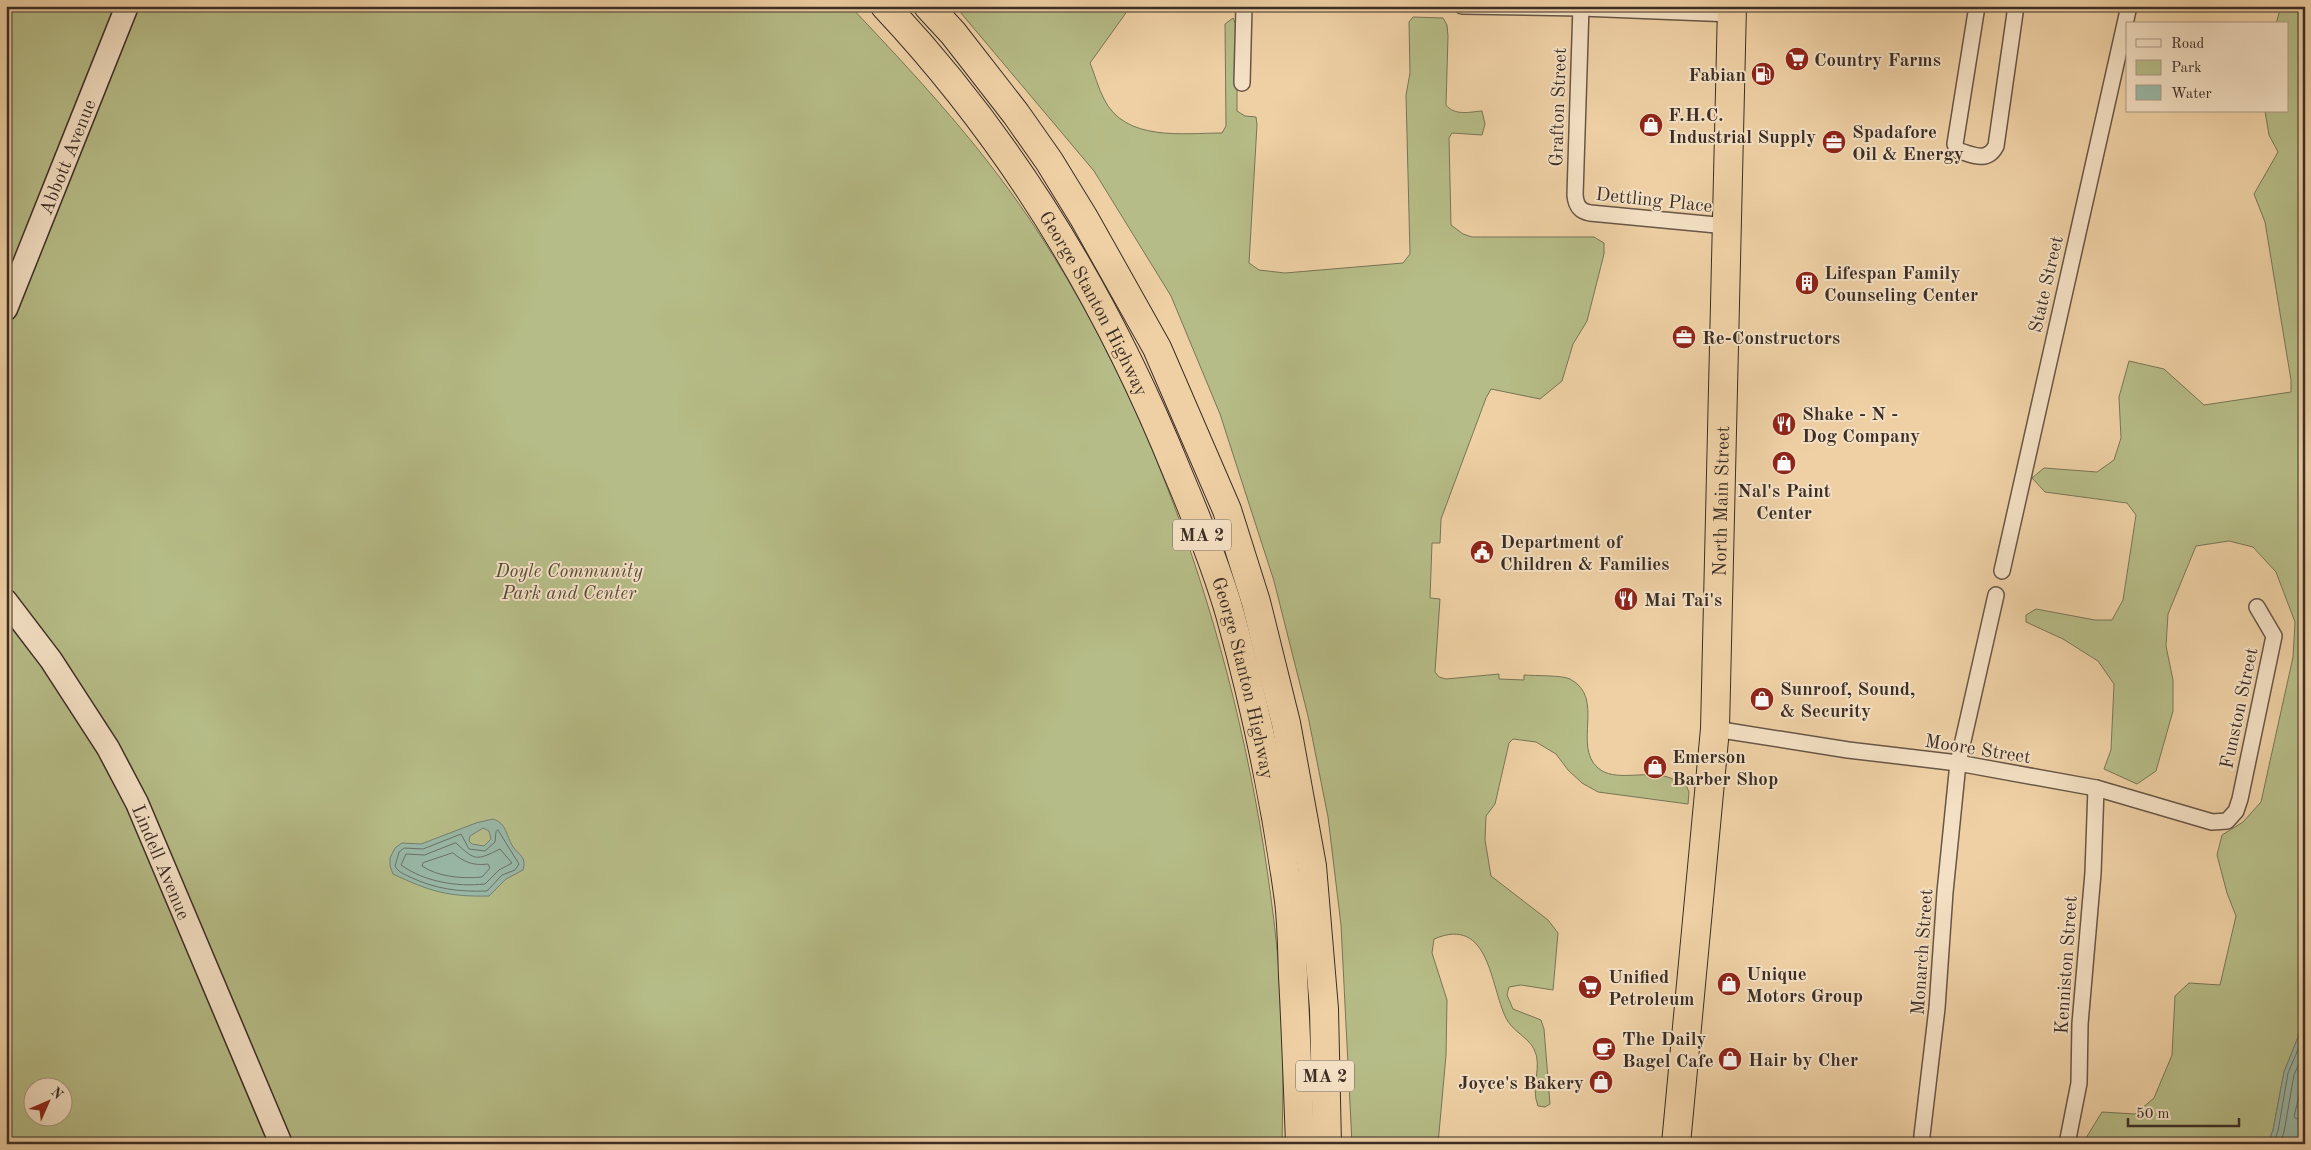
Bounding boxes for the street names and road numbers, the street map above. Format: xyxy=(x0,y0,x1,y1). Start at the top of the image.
street label: Grafton Street xyxy=(1548,47,1571,167)
street label: Abbott Avenue xyxy=(38,97,101,218)
street label: Dettling Place xyxy=(1594,186,1713,217)
street label: George Stanton Highway xyxy=(1034,209,1150,400)
street label: State Street xyxy=(2027,234,2068,335)
street label: North Main Street xyxy=(1712,425,1734,576)
road number: MA 2 xyxy=(1173,520,1231,550)
street label: George Stanton Highway xyxy=(1207,575,1276,781)
street label: Funston Street xyxy=(2218,646,2263,771)
street label: Moore Street xyxy=(1923,733,2032,768)
street label: Lindell Avenue xyxy=(127,802,192,923)
street label: Monarch Street xyxy=(1910,888,1937,1016)
street label: Kenniston Street xyxy=(2053,895,2082,1035)
road number: MA 2 xyxy=(1296,1060,1354,1092)

